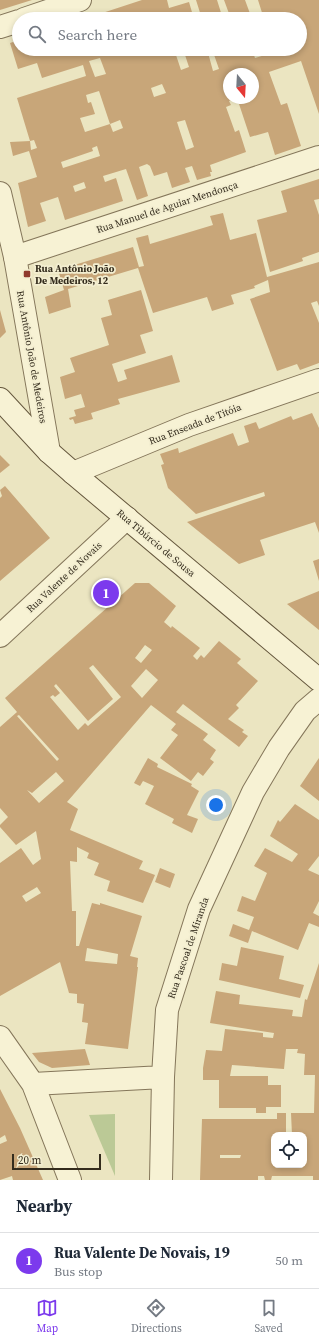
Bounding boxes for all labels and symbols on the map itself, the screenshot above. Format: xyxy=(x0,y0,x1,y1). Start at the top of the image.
north arrow xyxy=(223,68,259,104)
street label: Rua Manuel de Aguiar Mendonça xyxy=(95,178,240,236)
place label: Rua Antônio João De Medeiros, 12 xyxy=(35,262,115,287)
marker: Rua Antônio João De Medeiros, 12 xyxy=(22,269,32,279)
street label: Rua Antônio João de Medeiros xyxy=(14,290,50,424)
street label: Rua Enseada de Titóia xyxy=(147,400,244,448)
street label: Rua Tibúrcio de Sousa xyxy=(114,506,199,580)
street label: Rua Valente de Novais xyxy=(24,539,104,615)
pin: 1 xyxy=(93,578,119,608)
your location xyxy=(206,795,226,815)
street label: Rua Pascoal de Miranda xyxy=(164,895,212,1001)
scale bar xyxy=(12,1152,101,1171)

